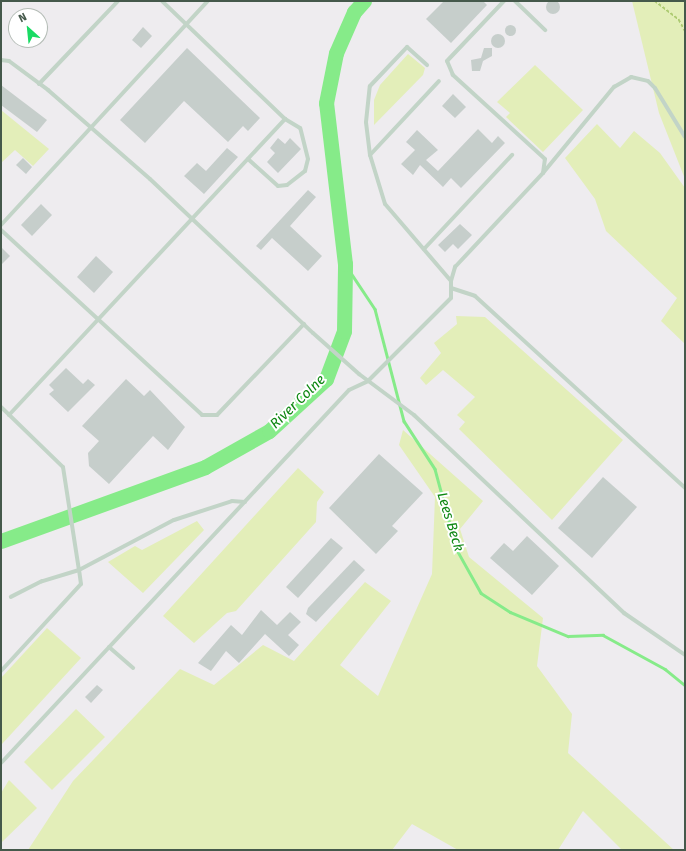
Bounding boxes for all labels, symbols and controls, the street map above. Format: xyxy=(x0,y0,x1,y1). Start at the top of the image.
north arrow xyxy=(8,8,48,48)
text: N xyxy=(17,10,29,25)
water label: River Colne xyxy=(267,372,329,432)
water label: Lees Beck xyxy=(433,490,467,554)

